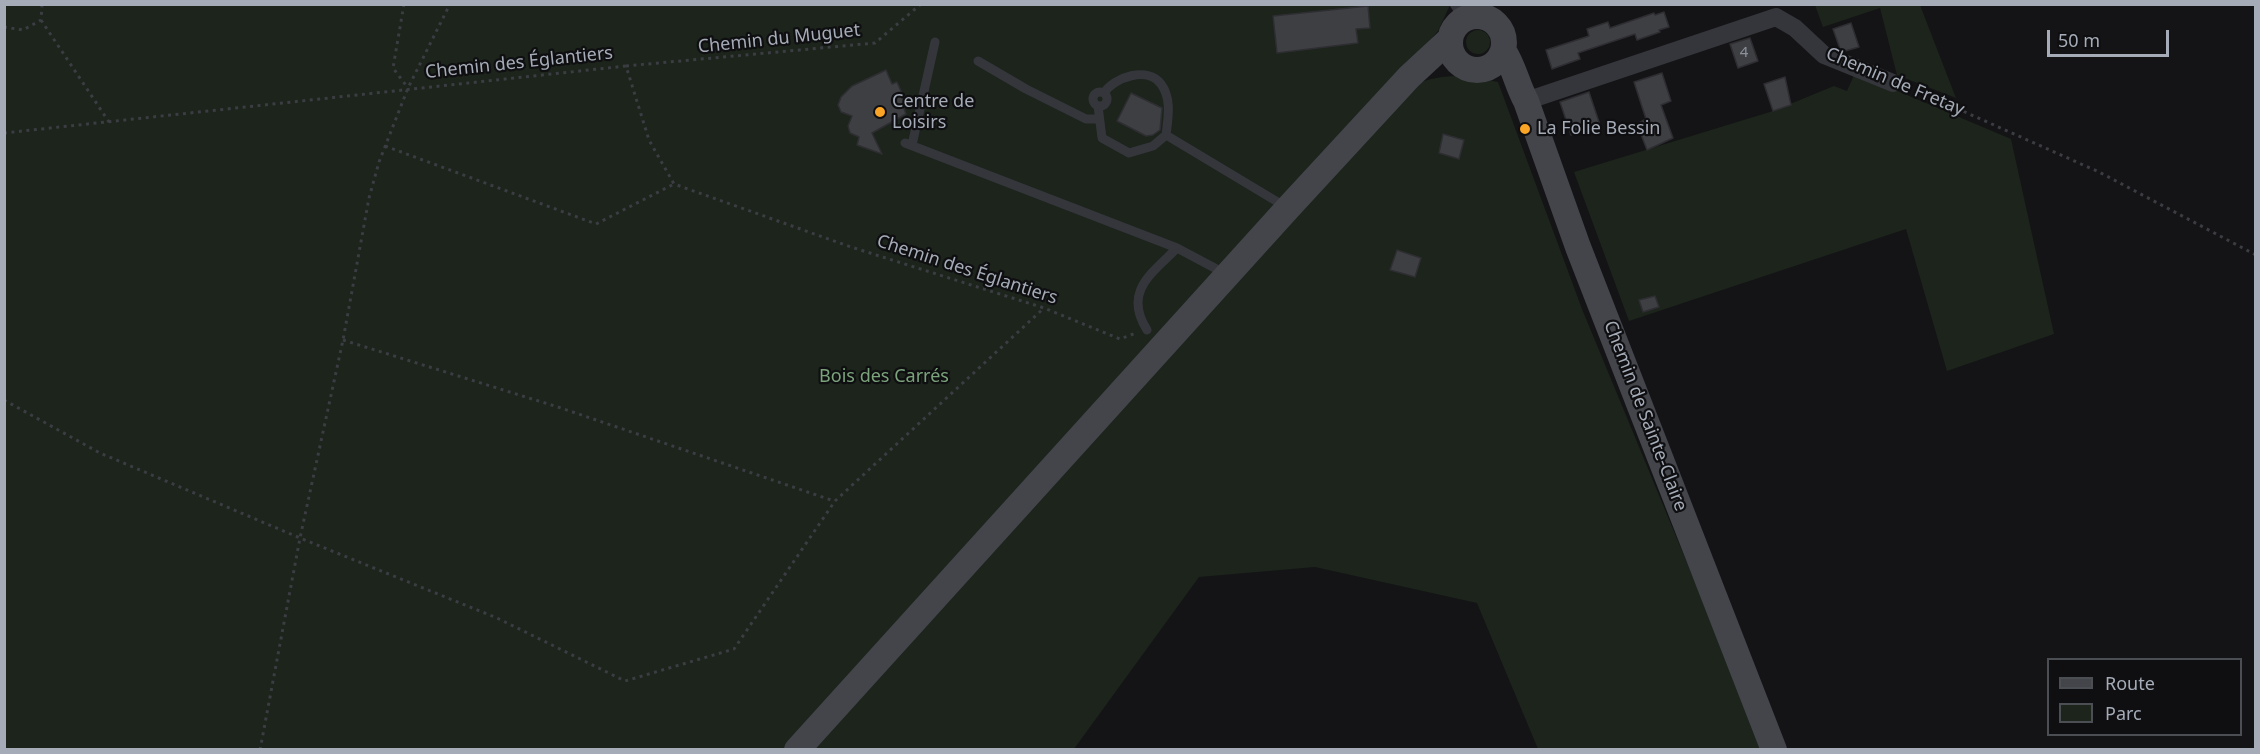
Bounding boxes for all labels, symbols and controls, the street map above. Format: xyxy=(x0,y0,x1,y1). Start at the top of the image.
scale bar xyxy=(2050,18,2172,56)
street label: Chemin du Muguet xyxy=(697,20,861,58)
text: 50 m xyxy=(2058,28,2100,52)
street label: Chemin des Églantiers xyxy=(424,42,614,84)
street label: Chemin de Fretay xyxy=(1823,43,1967,121)
house number: 4 xyxy=(1740,44,1748,62)
place label: Centre de Loisirs xyxy=(892,91,974,134)
marker: Centre de Loisirs xyxy=(873,105,887,119)
place label: La Folie Bessin xyxy=(1537,118,1660,140)
marker: La Folie Bessin xyxy=(1518,122,1532,136)
street label: Chemin des Églantiers xyxy=(874,231,1060,309)
street label: Chemin de Sainte-Claire xyxy=(1599,318,1691,514)
park label: Bois des Carrés xyxy=(819,366,949,388)
legend xyxy=(2047,658,2242,736)
text: Route xyxy=(2105,671,2155,695)
text: Parc xyxy=(2105,701,2142,725)

